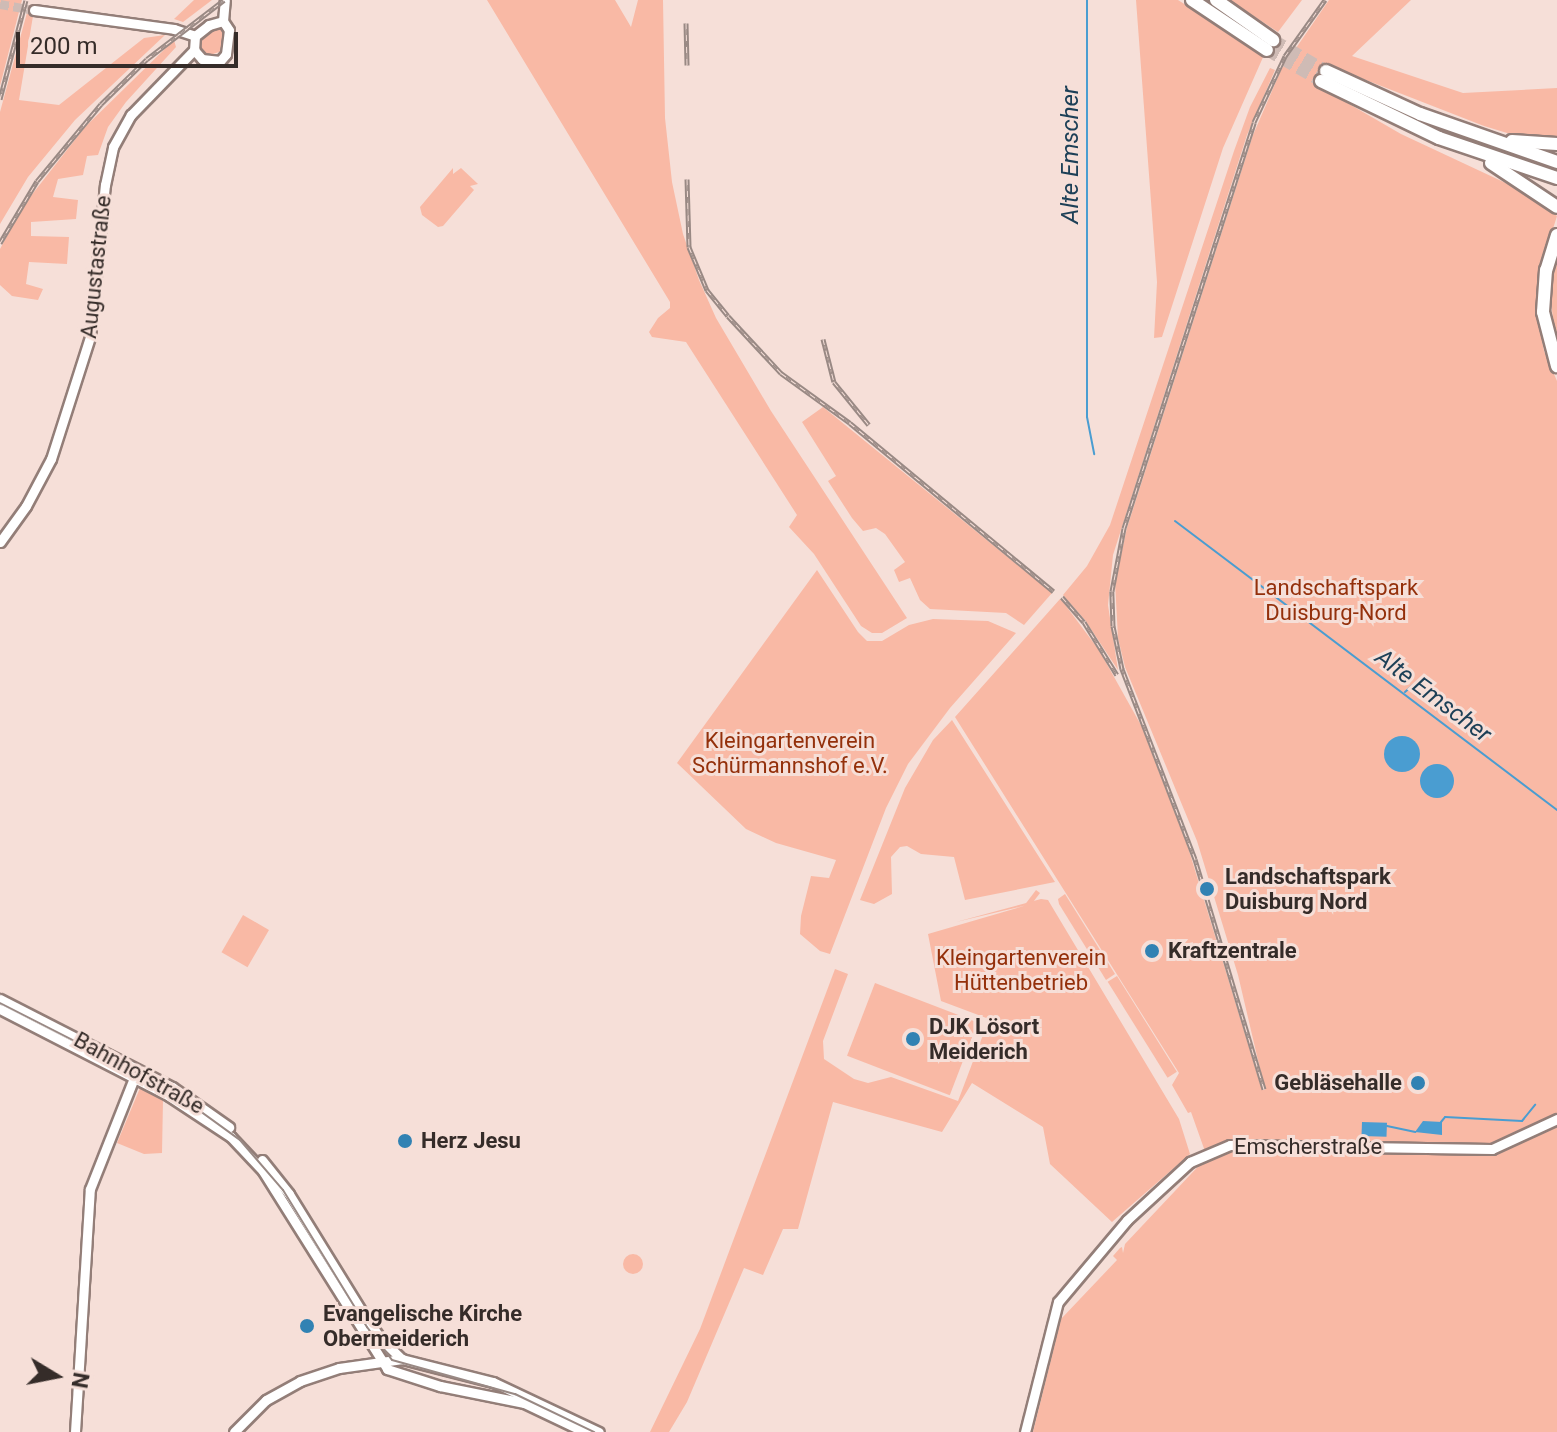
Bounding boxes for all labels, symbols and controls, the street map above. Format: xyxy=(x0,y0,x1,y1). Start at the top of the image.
scale bar xyxy=(20,16,242,66)
text: 200 m xyxy=(30,32,97,60)
water label: Alte Emscher xyxy=(1057,86,1085,224)
street label: Augustastraße xyxy=(75,194,117,340)
park label: Landschaftspark Duisburg-Nord xyxy=(1254,574,1418,626)
water label: Alte Emscher xyxy=(1369,643,1497,749)
park label: Kleingartenverein Schürmannshof e.V. xyxy=(692,727,888,778)
place label: Landschaftspark Duisburg Nord xyxy=(1225,863,1391,914)
marker: Landschaftspark Duisburg Nord xyxy=(1196,878,1218,900)
place label: Kraftzentrale xyxy=(1168,938,1297,964)
marker: Kraftzentrale xyxy=(1143,942,1161,960)
park label: Kleingartenverein Hüttenbetrieb xyxy=(936,944,1106,996)
place label: DJK Lösort Meiderich xyxy=(929,1013,1039,1064)
street label: Bahnhofstraße xyxy=(69,1026,209,1120)
marker: DJK Lösort Meiderich xyxy=(904,1030,922,1048)
place label: Gebläsehalle xyxy=(1274,1070,1402,1096)
marker: Gebläsehalle xyxy=(1409,1074,1427,1092)
place label: Herz Jesu xyxy=(421,1128,521,1154)
marker: Herz Jesu xyxy=(396,1132,414,1150)
street label: Emscherstraße xyxy=(1234,1134,1382,1160)
place label: Evangelische Kirche Obermeiderich xyxy=(323,1300,522,1352)
marker: Evangelische Kirche Obermeiderich xyxy=(298,1317,316,1335)
north arrow xyxy=(16,1336,96,1416)
text: N xyxy=(66,1370,94,1390)

